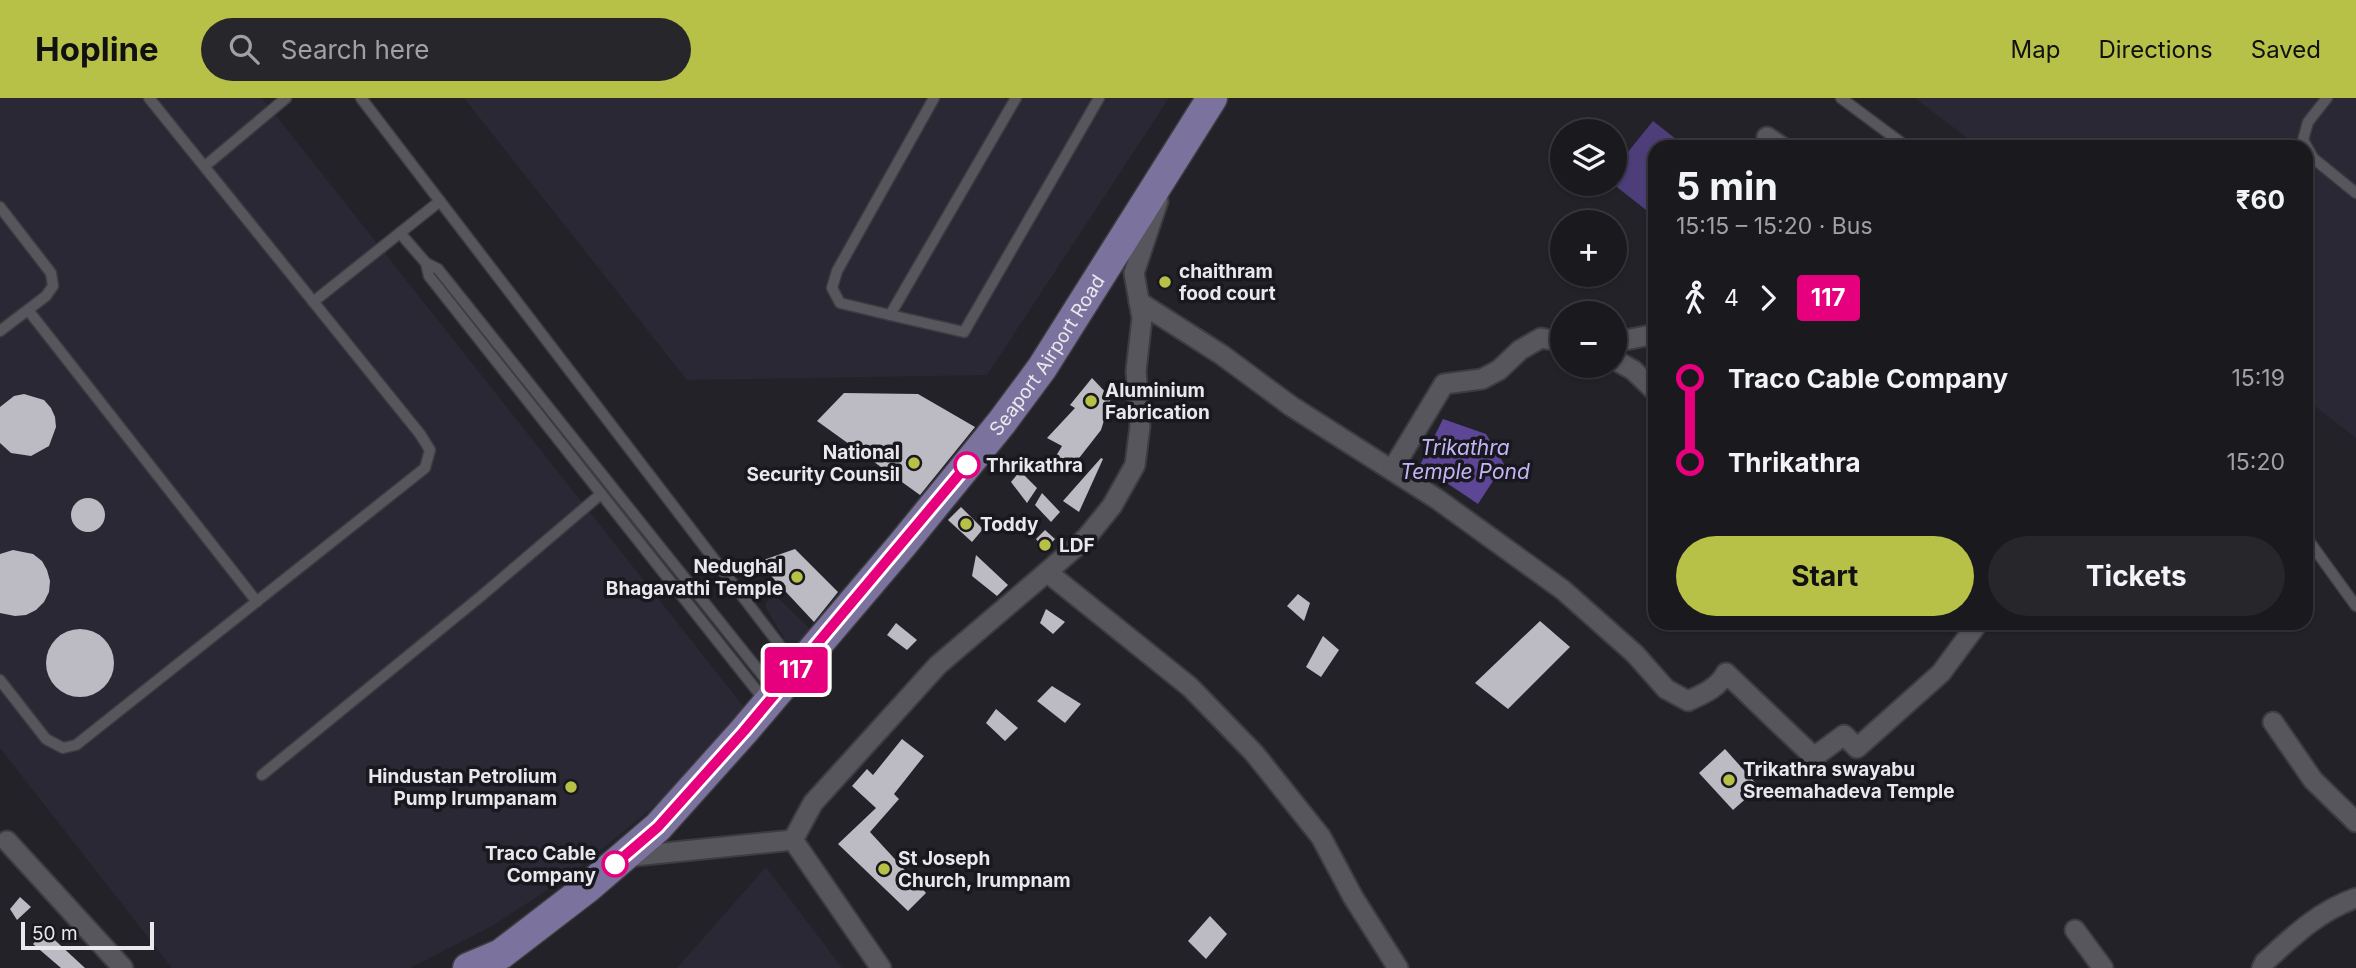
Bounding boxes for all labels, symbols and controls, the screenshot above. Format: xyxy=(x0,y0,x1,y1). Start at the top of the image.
search box xyxy=(201,18,691,81)
text: Hopline xyxy=(35,29,159,69)
icon: search xyxy=(225,30,263,68)
text: Search here xyxy=(281,34,429,65)
text: Map xyxy=(2011,35,2060,64)
text: Directions xyxy=(2098,35,2213,64)
text: Saved xyxy=(2251,35,2321,64)
map controls xyxy=(1550,119,1627,378)
button: layers xyxy=(1550,119,1627,196)
text: 5 min xyxy=(1676,163,1778,209)
text: ₹60 xyxy=(2236,184,2285,215)
button: + xyxy=(1550,210,1627,287)
text: 15:15 – 15:20 · Bus xyxy=(1676,212,1873,240)
place label: chaithram food court xyxy=(1179,260,1276,305)
street label: Seaport Airport Road xyxy=(984,270,1109,440)
marker: chaithram food court xyxy=(1157,274,1173,290)
icon: walk xyxy=(1676,279,1714,317)
icon: forward xyxy=(1749,279,1787,317)
text: 117 xyxy=(1811,283,1846,312)
text: 4 xyxy=(1724,284,1739,312)
button: − xyxy=(1550,301,1627,378)
text: Traco Cable Company xyxy=(1728,363,2008,394)
text: 15:19 xyxy=(2231,364,2285,392)
place label: Aluminium Fabrication xyxy=(1105,379,1210,424)
marker: Aluminium Fabrication xyxy=(1083,393,1099,409)
water label: Trikathra Temple Pond xyxy=(1400,435,1530,484)
place label: National Security Counsil xyxy=(747,441,900,486)
text: Thrikathra xyxy=(1728,447,1861,478)
text: 15:20 xyxy=(2227,448,2285,476)
marker: Thrikathra xyxy=(954,452,980,478)
place label: Thrikathra xyxy=(986,454,1083,477)
marker: National Security Counsil xyxy=(906,455,922,471)
place label: Toddy xyxy=(980,513,1039,536)
marker: Toddy xyxy=(958,516,974,532)
place label: LDF xyxy=(1059,534,1095,557)
button: Start xyxy=(1676,536,1974,616)
button: Tickets xyxy=(1988,536,2285,616)
marker: LDF xyxy=(1037,537,1053,553)
place label: Nedughal Bhagavathi Temple xyxy=(606,555,783,600)
marker: Nedughal Bhagavathi Temple xyxy=(789,569,805,585)
line badge: 117 xyxy=(756,647,836,693)
text: 117 xyxy=(779,655,813,684)
place label: Trikathra swayabu Sreemahadeva Temple xyxy=(1743,758,1955,803)
place label: Hindustan Petrolium Pump Irumpanam xyxy=(368,765,557,810)
marker: Trikathra swayabu Sreemahadeva Temple xyxy=(1721,772,1737,788)
marker: Hindustan Petrolium Pump Irumpanam xyxy=(563,779,579,795)
place label: Traco Cable Company xyxy=(485,842,597,887)
place label: St Joseph Church, Irumpnam xyxy=(898,847,1071,892)
marker: Traco Cable Company xyxy=(602,851,628,877)
marker: St Joseph Church, Irumpnam xyxy=(876,861,892,877)
scale bar xyxy=(21,919,154,951)
text: 50 m xyxy=(32,922,78,945)

